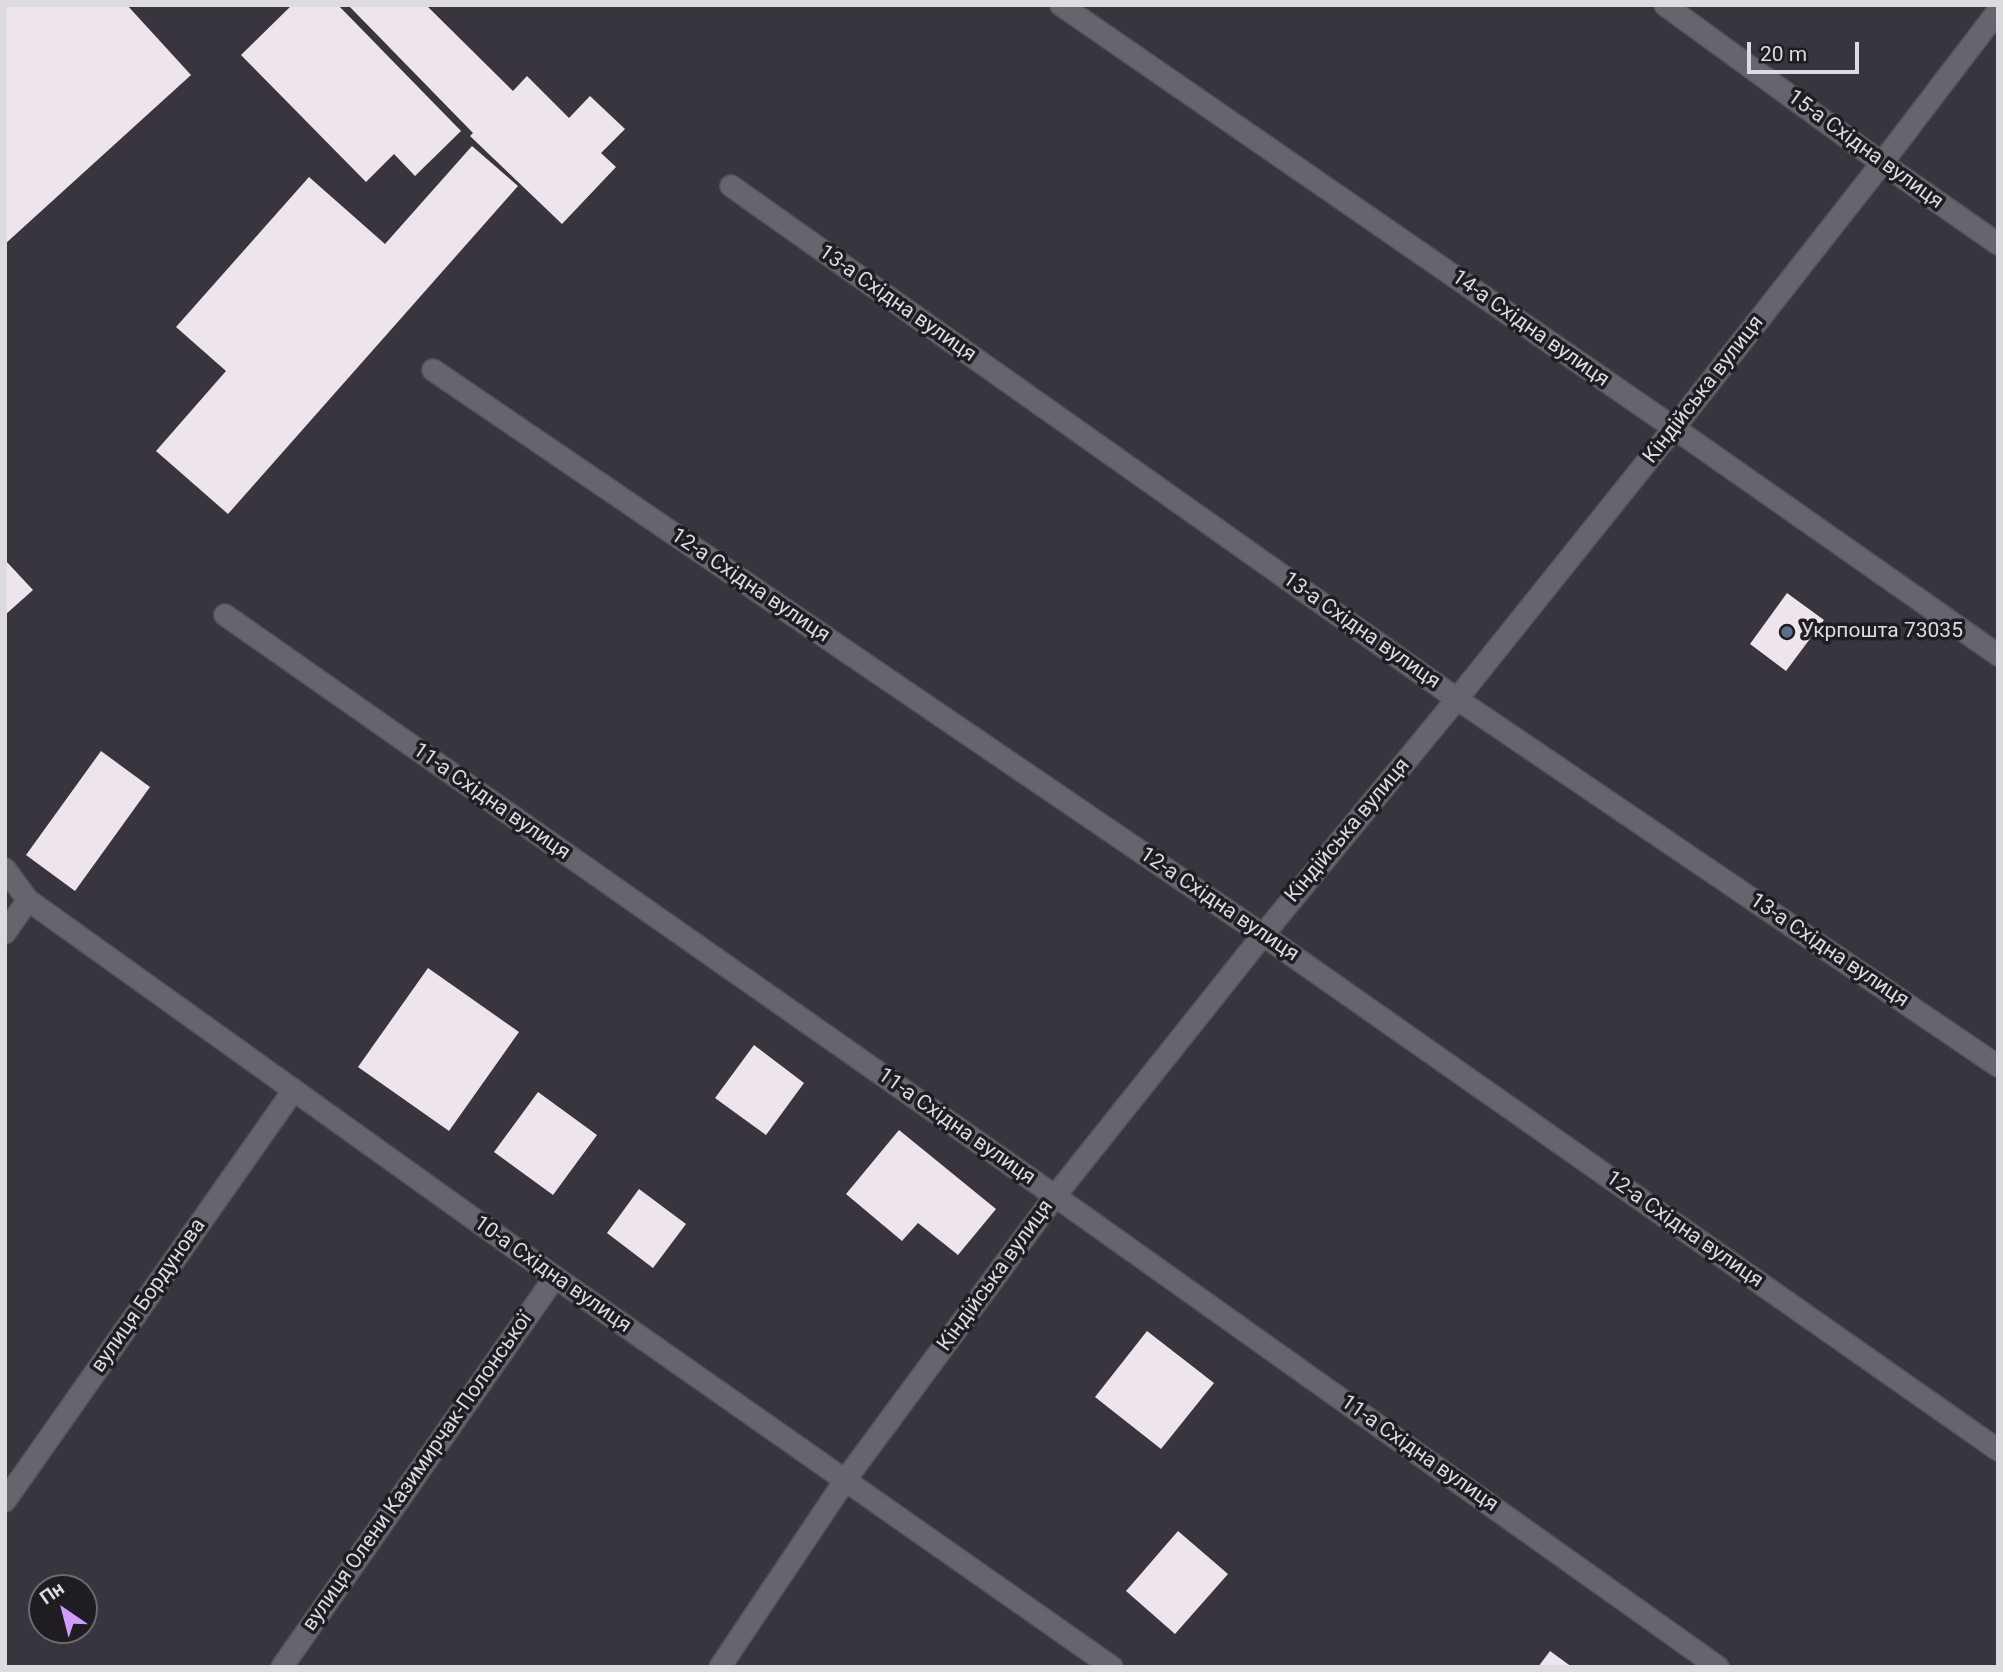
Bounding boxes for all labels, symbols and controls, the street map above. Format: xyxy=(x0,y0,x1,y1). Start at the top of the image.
scale bar xyxy=(1751,28,1863,72)
text: 20 m xyxy=(1760,42,1807,66)
street label: 15-а Східна вулиця xyxy=(1782,85,1948,215)
street label: 13-а Східна вулиця xyxy=(813,240,981,368)
street label: 14-а Східна вулиця xyxy=(1446,265,1614,393)
street label: Кіндійська вулиця xyxy=(1638,311,1770,469)
street label: 12-а Східна вулиця xyxy=(666,523,834,649)
street label: 13-а Східна вулиця xyxy=(1277,567,1445,695)
place label: Укрпошта 73035 xyxy=(1801,619,1963,645)
marker: Укрпошта 73035 xyxy=(1779,624,1795,640)
street label: 11-а Східна вулиця xyxy=(407,738,575,866)
street label: Кіндійська вулиця xyxy=(1280,754,1416,908)
street label: 12-а Східна вулиця xyxy=(1135,842,1303,968)
street label: 13-а Східна вулиця xyxy=(1745,888,1913,1014)
street label: 11-а Східна вулиця xyxy=(872,1063,1040,1191)
street label: 12-а Східна вулиця xyxy=(1600,1166,1768,1294)
street label: Кіндійська вулиця xyxy=(933,1195,1059,1357)
street label: 10-а Східна вулиця xyxy=(468,1211,636,1339)
street label: вулиця Бордунова xyxy=(87,1214,211,1378)
street label: вулиця Олени Казимирчак-Полонської xyxy=(298,1308,538,1636)
street label: 11-а Східна вулиця xyxy=(1335,1390,1503,1518)
north arrow xyxy=(28,1574,98,1644)
text: Пн xyxy=(35,1577,68,1609)

